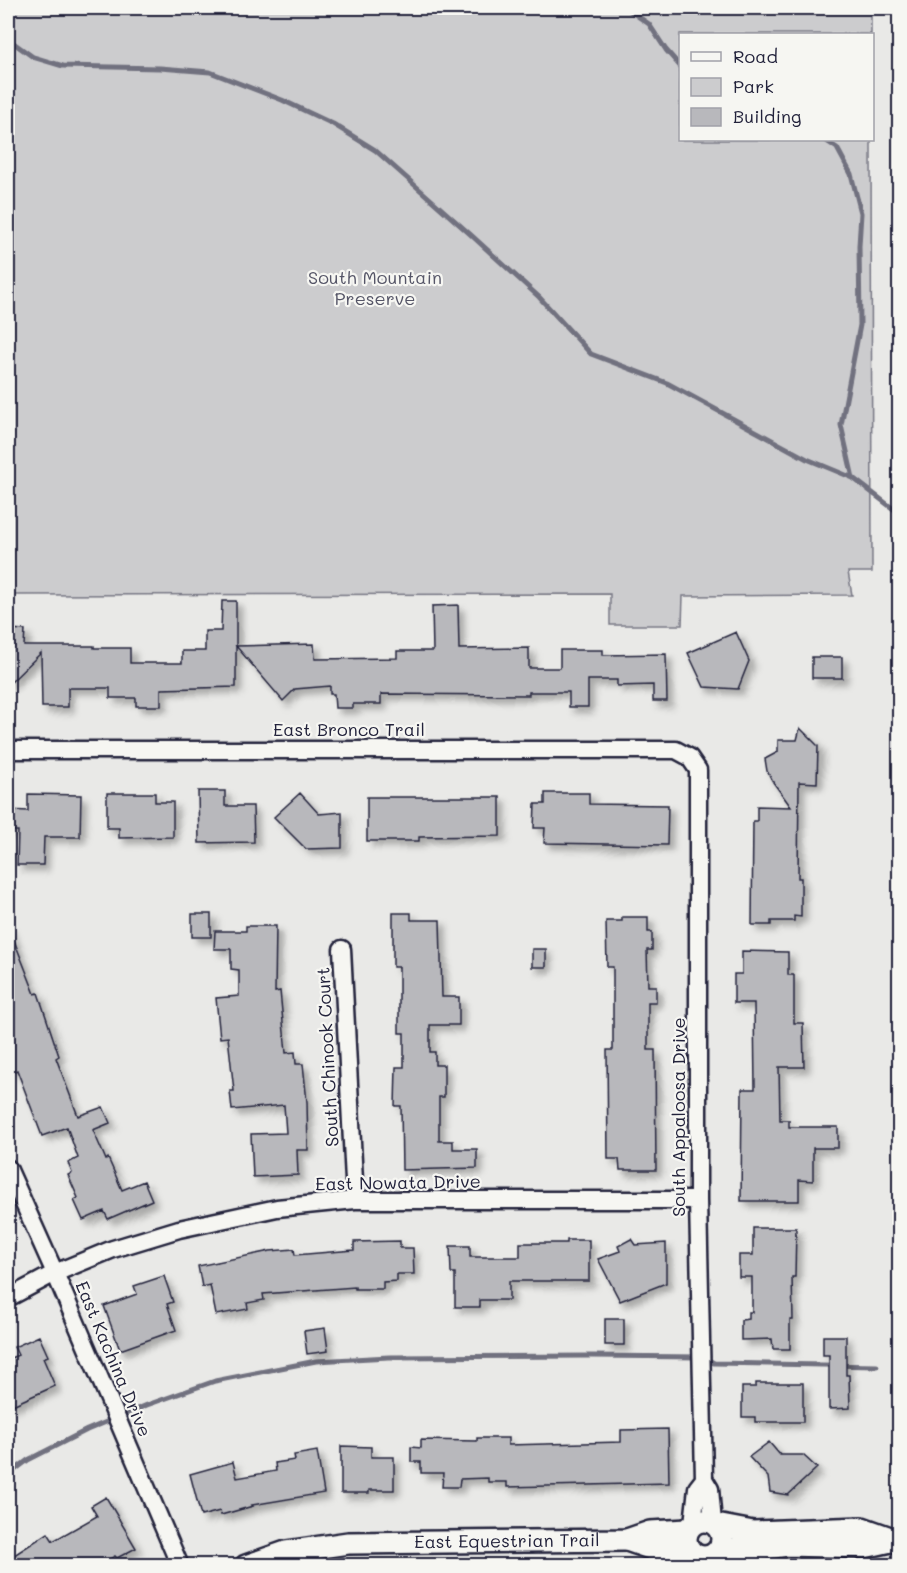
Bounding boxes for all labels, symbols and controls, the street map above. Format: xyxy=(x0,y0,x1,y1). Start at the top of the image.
legend xyxy=(679,33,874,141)
text: Road xyxy=(733,44,778,68)
text: Park xyxy=(733,74,774,98)
text: Building xyxy=(733,104,801,128)
park label: South Mountain Preserve xyxy=(308,265,442,310)
street label: East Bronco Trail xyxy=(273,717,425,741)
street label: South Chinook Court xyxy=(310,967,344,1148)
street label: South Appaloosa Drive xyxy=(666,1017,690,1217)
street label: East Nowata Drive xyxy=(315,1169,481,1195)
street label: East Kachina Drive xyxy=(70,1277,158,1440)
street label: East Equestrian Trail xyxy=(414,1527,600,1553)

